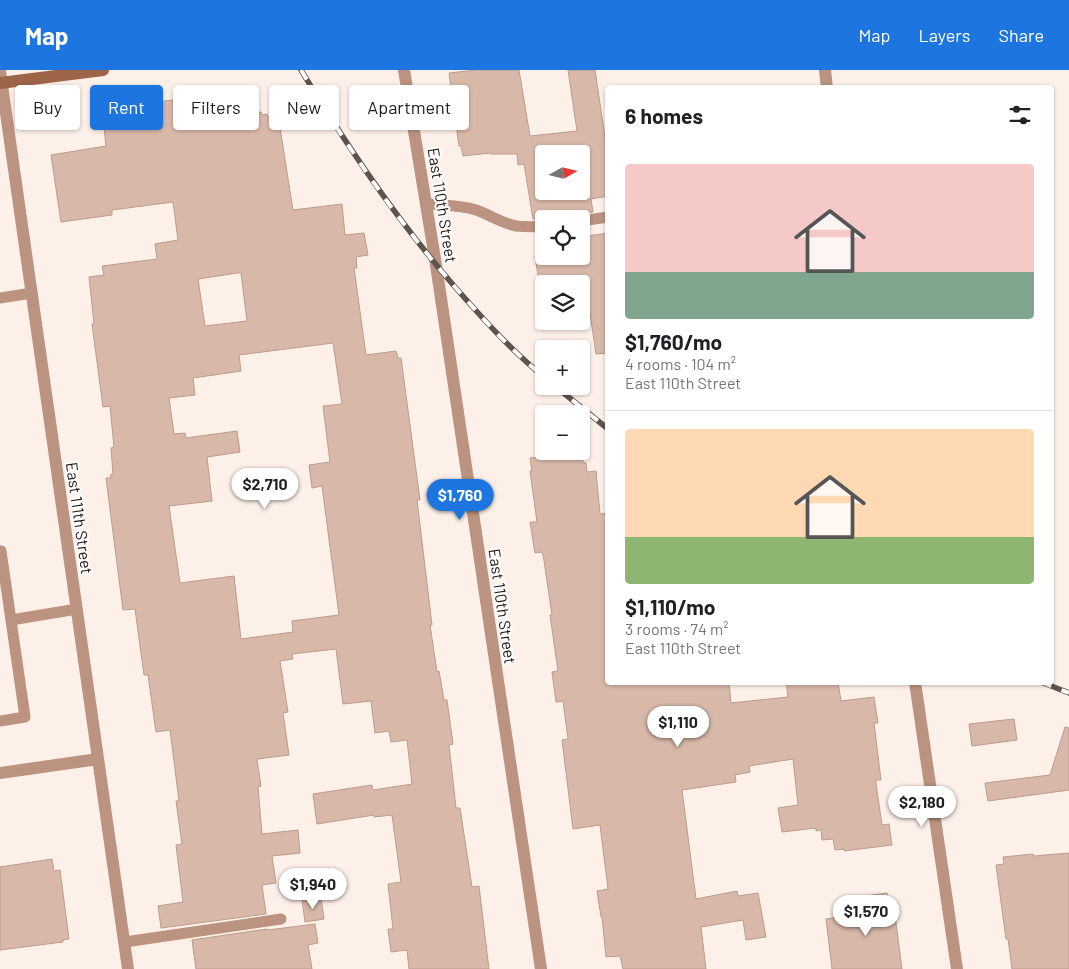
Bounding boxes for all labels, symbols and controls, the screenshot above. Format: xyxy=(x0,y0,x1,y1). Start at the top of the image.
text: Map xyxy=(25,21,68,50)
text: Map xyxy=(858,24,890,46)
text: Layers xyxy=(918,24,971,46)
text: Share xyxy=(999,24,1044,46)
chip: Buy xyxy=(15,85,80,130)
chip: Rent xyxy=(90,85,163,130)
chip: Filters xyxy=(173,85,259,130)
chip: New xyxy=(269,85,339,130)
chip: Apartment xyxy=(349,85,469,130)
icon: filters xyxy=(1006,101,1034,129)
text: 6 homes xyxy=(625,103,703,128)
north arrow xyxy=(535,145,590,200)
map controls xyxy=(535,145,590,460)
street label: East 110th Street xyxy=(425,146,461,264)
icon: home xyxy=(785,196,875,286)
button: locate xyxy=(535,210,590,265)
button: layers xyxy=(535,275,590,330)
text: $1,760/mo xyxy=(625,329,722,354)
button: + xyxy=(535,340,590,395)
text: 4 rooms · 104 m² xyxy=(625,354,736,373)
text: East 110th Street xyxy=(625,373,741,392)
button: − xyxy=(535,405,590,460)
street label: East 111th Street xyxy=(63,461,97,575)
icon: home xyxy=(785,462,875,552)
pin: $2,710 xyxy=(224,468,306,510)
text: $2,710 xyxy=(242,474,288,493)
pin: $1,760 xyxy=(419,478,501,521)
text: $1,760 xyxy=(438,485,482,504)
street label: East 110th Street xyxy=(486,547,520,665)
text: $1,110/mo xyxy=(625,594,716,619)
text: 3 rooms · 74 m² xyxy=(625,619,728,638)
text: East 110th Street xyxy=(625,638,741,657)
pin: $1,110 xyxy=(637,706,719,748)
text: $1,110 xyxy=(658,712,698,731)
pin: $2,180 xyxy=(881,786,963,828)
text: $2,180 xyxy=(899,792,945,811)
pin: $1,940 xyxy=(272,868,354,910)
text: $1,940 xyxy=(290,874,336,893)
pin: $1,570 xyxy=(825,894,907,937)
text: $1,570 xyxy=(844,901,888,920)

